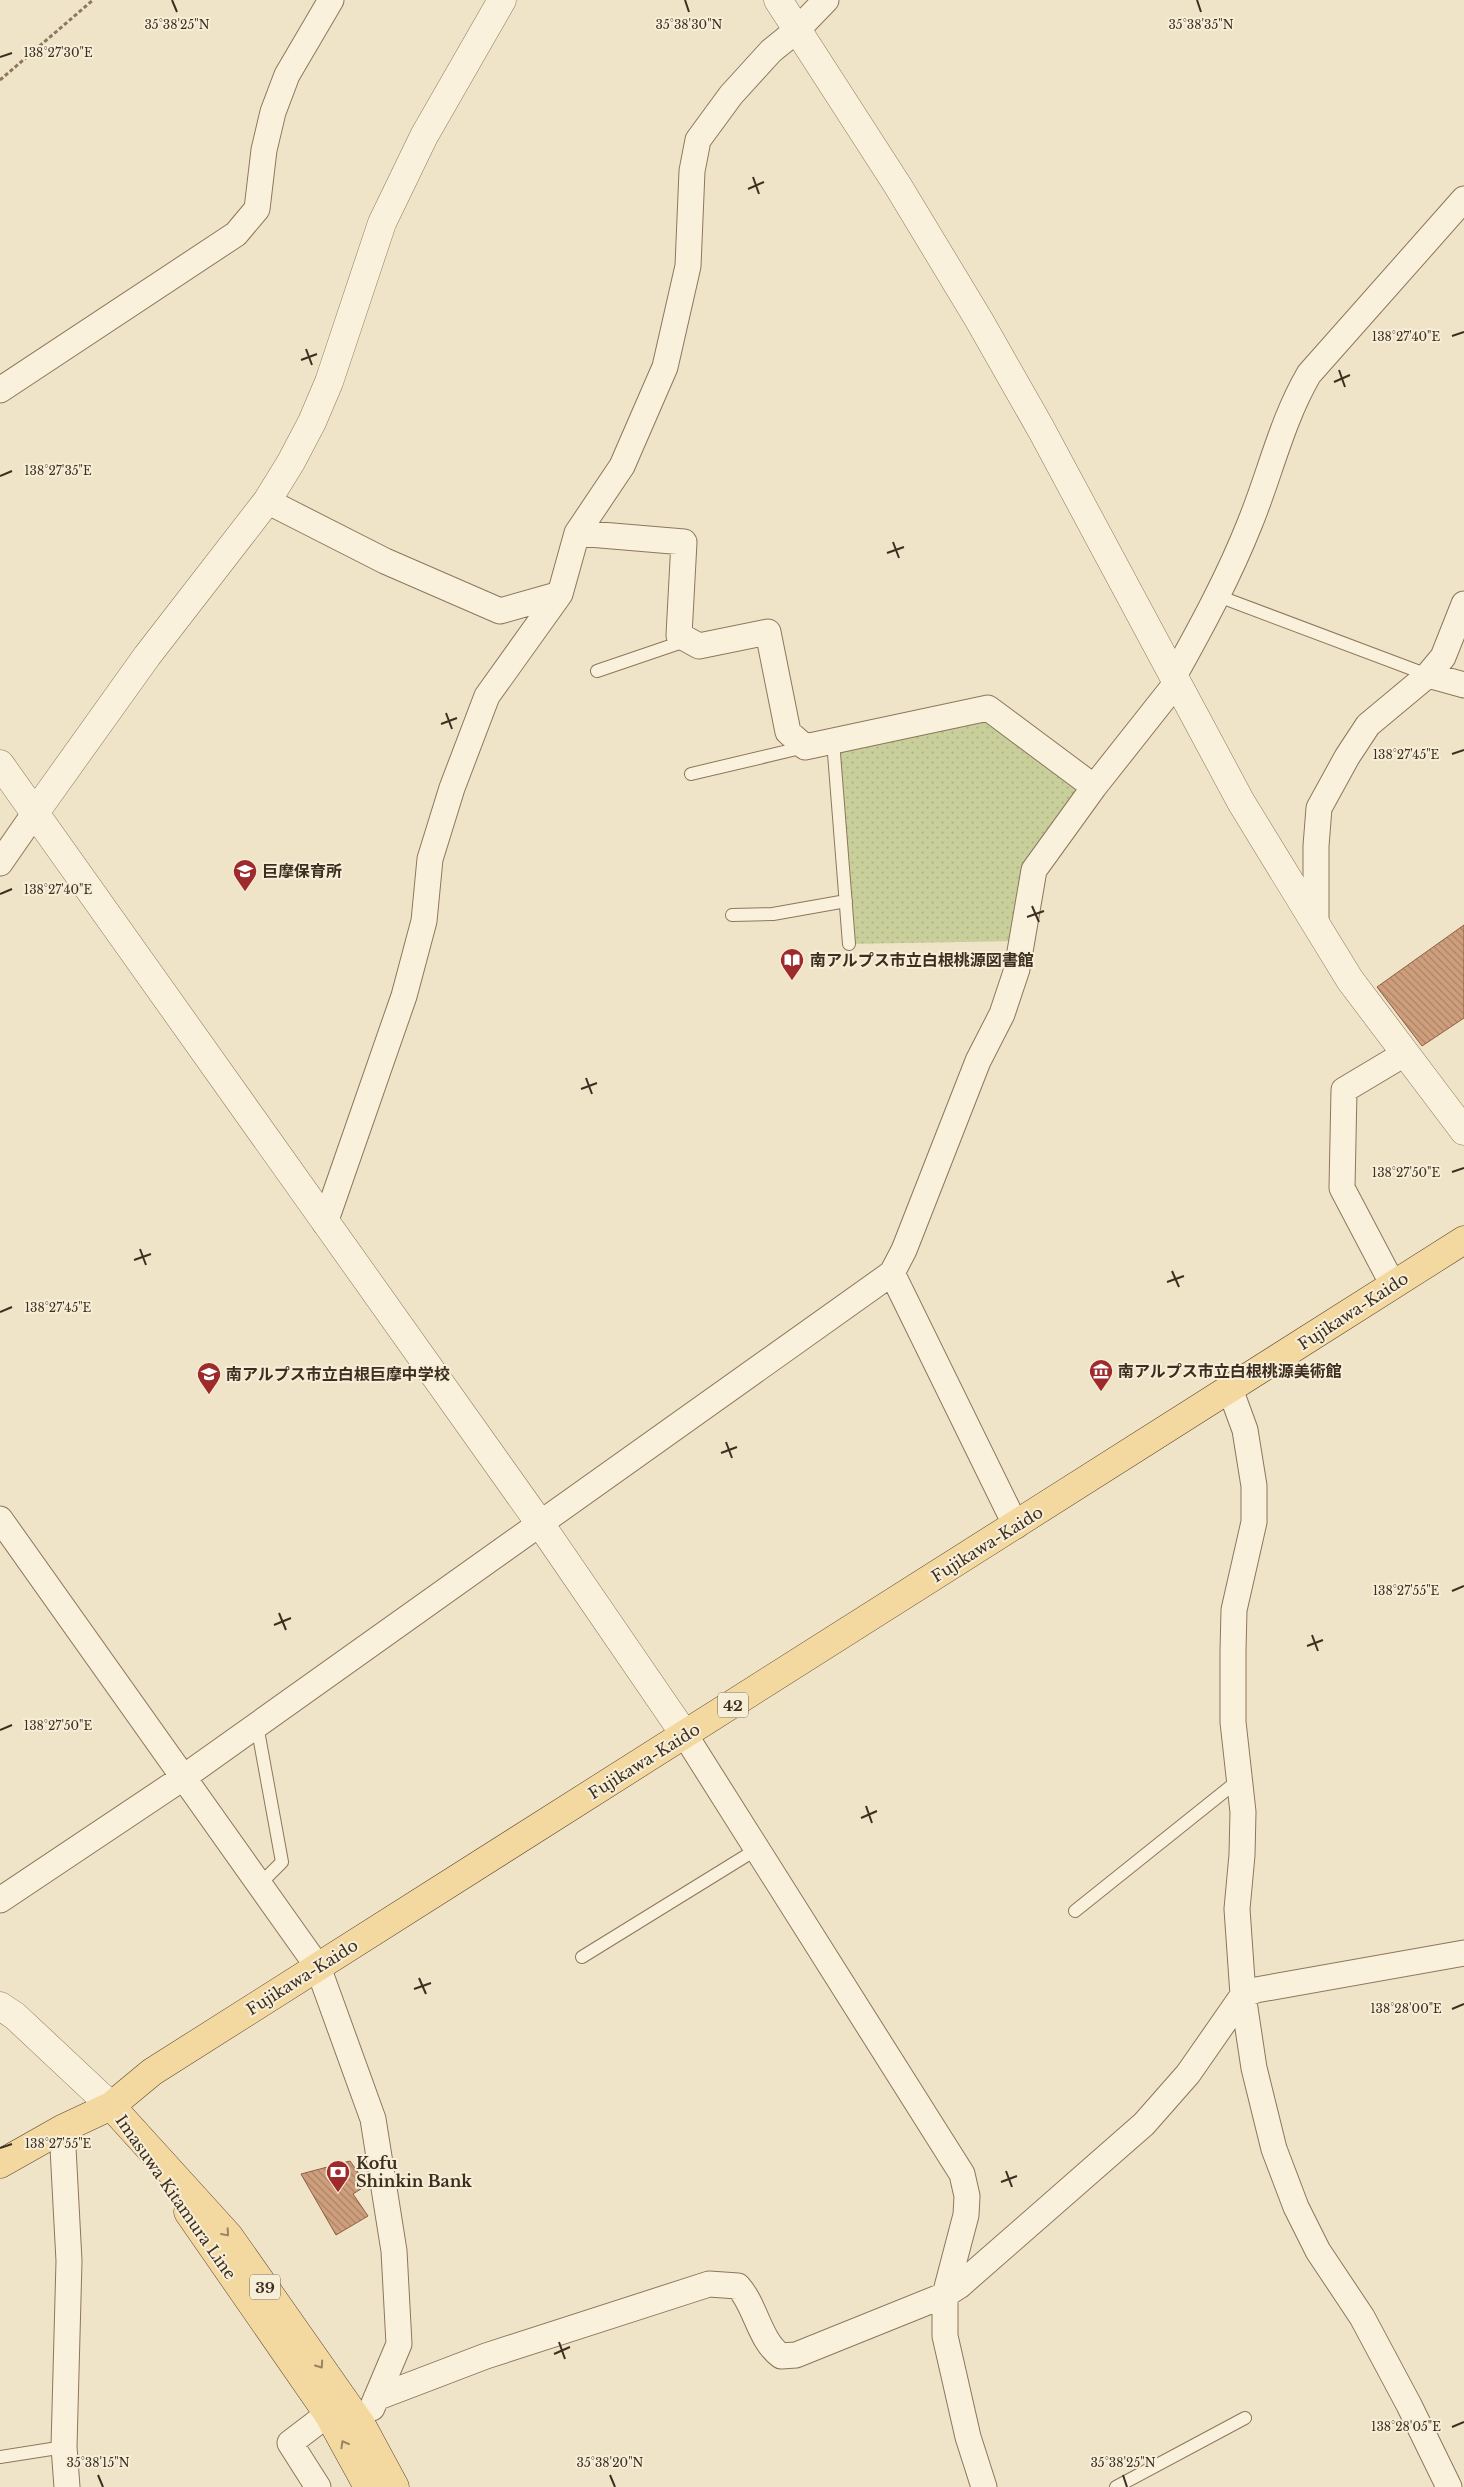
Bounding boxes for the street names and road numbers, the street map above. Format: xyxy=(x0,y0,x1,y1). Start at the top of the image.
street label: Fujikawa-Kaido xyxy=(1294,1268,1412,1354)
street label: Fujikawa-Kaido xyxy=(928,1502,1046,1586)
road number: 42 xyxy=(718,1692,748,1718)
street label: Fujikawa-Kaido xyxy=(585,1719,703,1803)
street label: Fujikawa-Kaido xyxy=(243,1935,361,2019)
street label: Imasuwa Kitamura Line xyxy=(112,2111,240,2283)
road number: 39 xyxy=(250,2274,280,2300)

